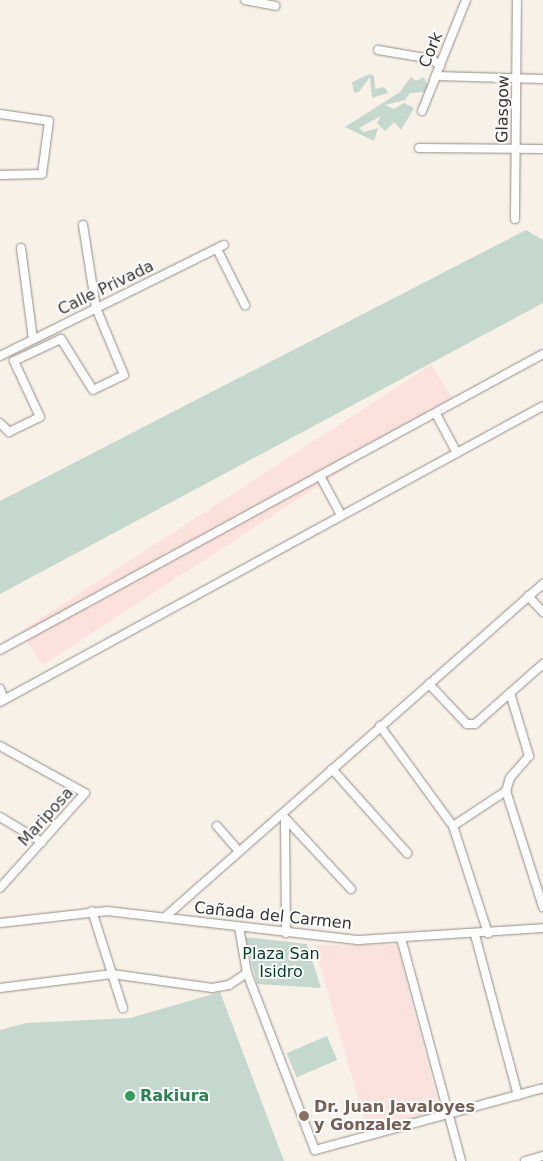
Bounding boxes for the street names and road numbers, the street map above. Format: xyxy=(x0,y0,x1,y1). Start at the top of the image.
street label: Cork xyxy=(415,29,447,71)
street label: Glasgow xyxy=(493,75,513,143)
street label: Calle Privada xyxy=(55,256,157,320)
street label: Mariposa xyxy=(15,784,77,850)
street label: Cañada del Carmen xyxy=(193,898,353,934)

